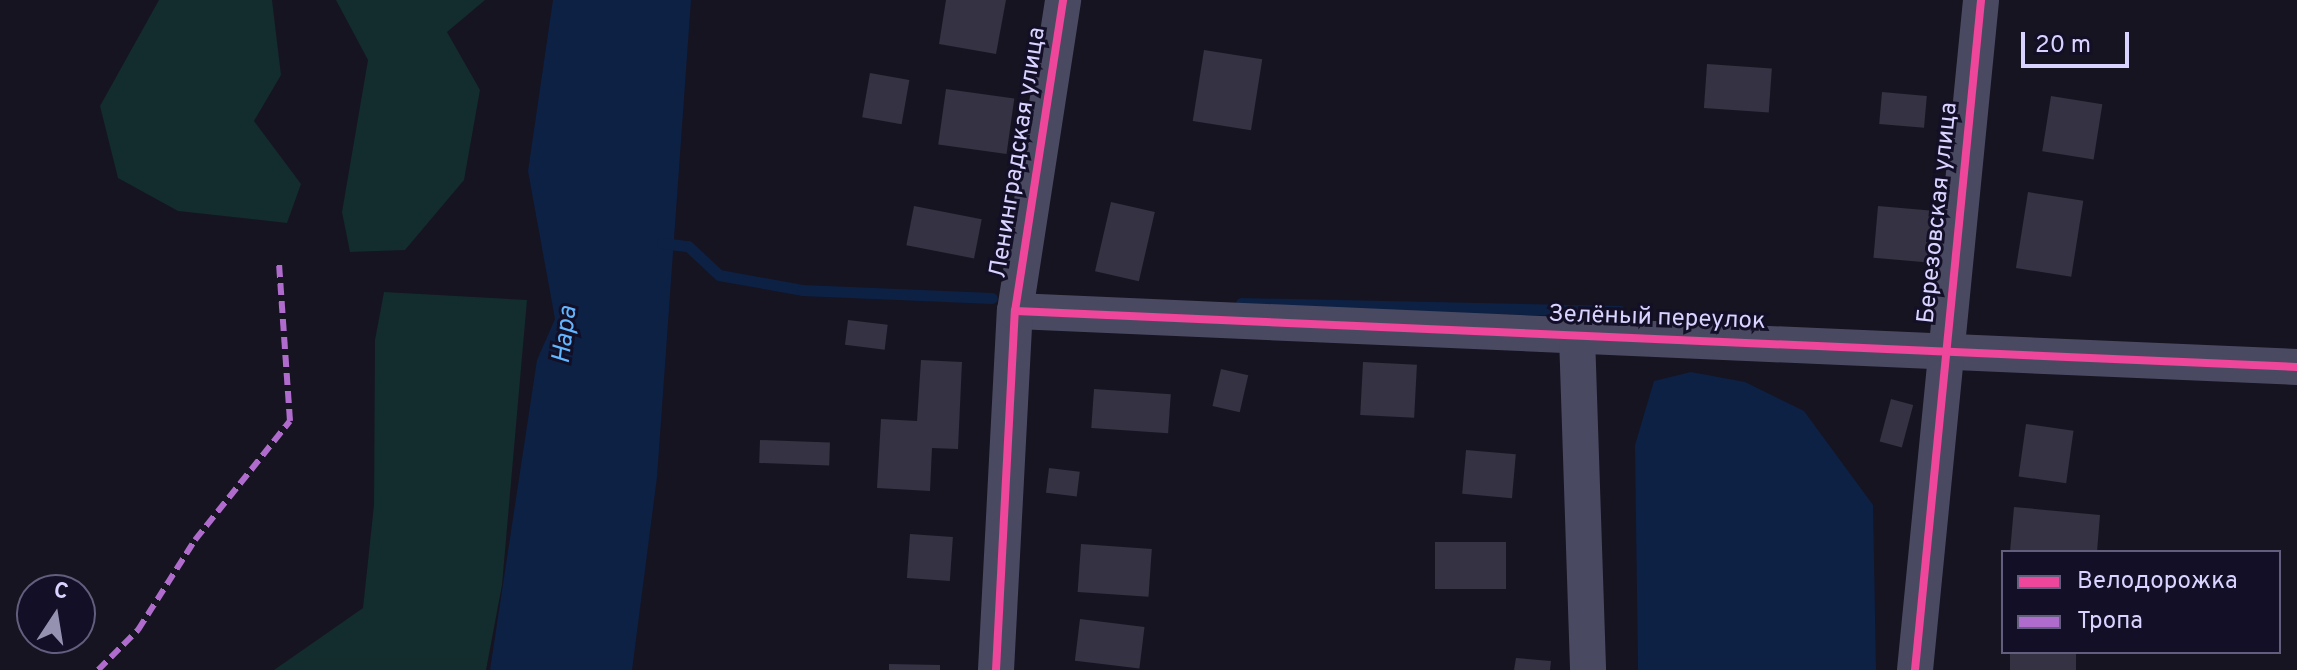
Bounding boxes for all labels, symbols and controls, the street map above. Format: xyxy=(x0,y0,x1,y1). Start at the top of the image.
scale bar xyxy=(2025,16,2133,66)
street label: Ленинградская улица xyxy=(985,25,1053,281)
text: 20 m xyxy=(2035,31,2091,61)
street label: Березовская улица xyxy=(1913,101,1965,325)
street label: Зелёный переулок xyxy=(1548,301,1766,337)
water label: Нара xyxy=(547,304,585,366)
legend xyxy=(2001,550,2281,654)
text: Велодорожка xyxy=(2077,567,2238,597)
north arrow xyxy=(16,574,96,654)
text: С xyxy=(51,577,70,607)
text: Тропа xyxy=(2077,607,2143,637)

